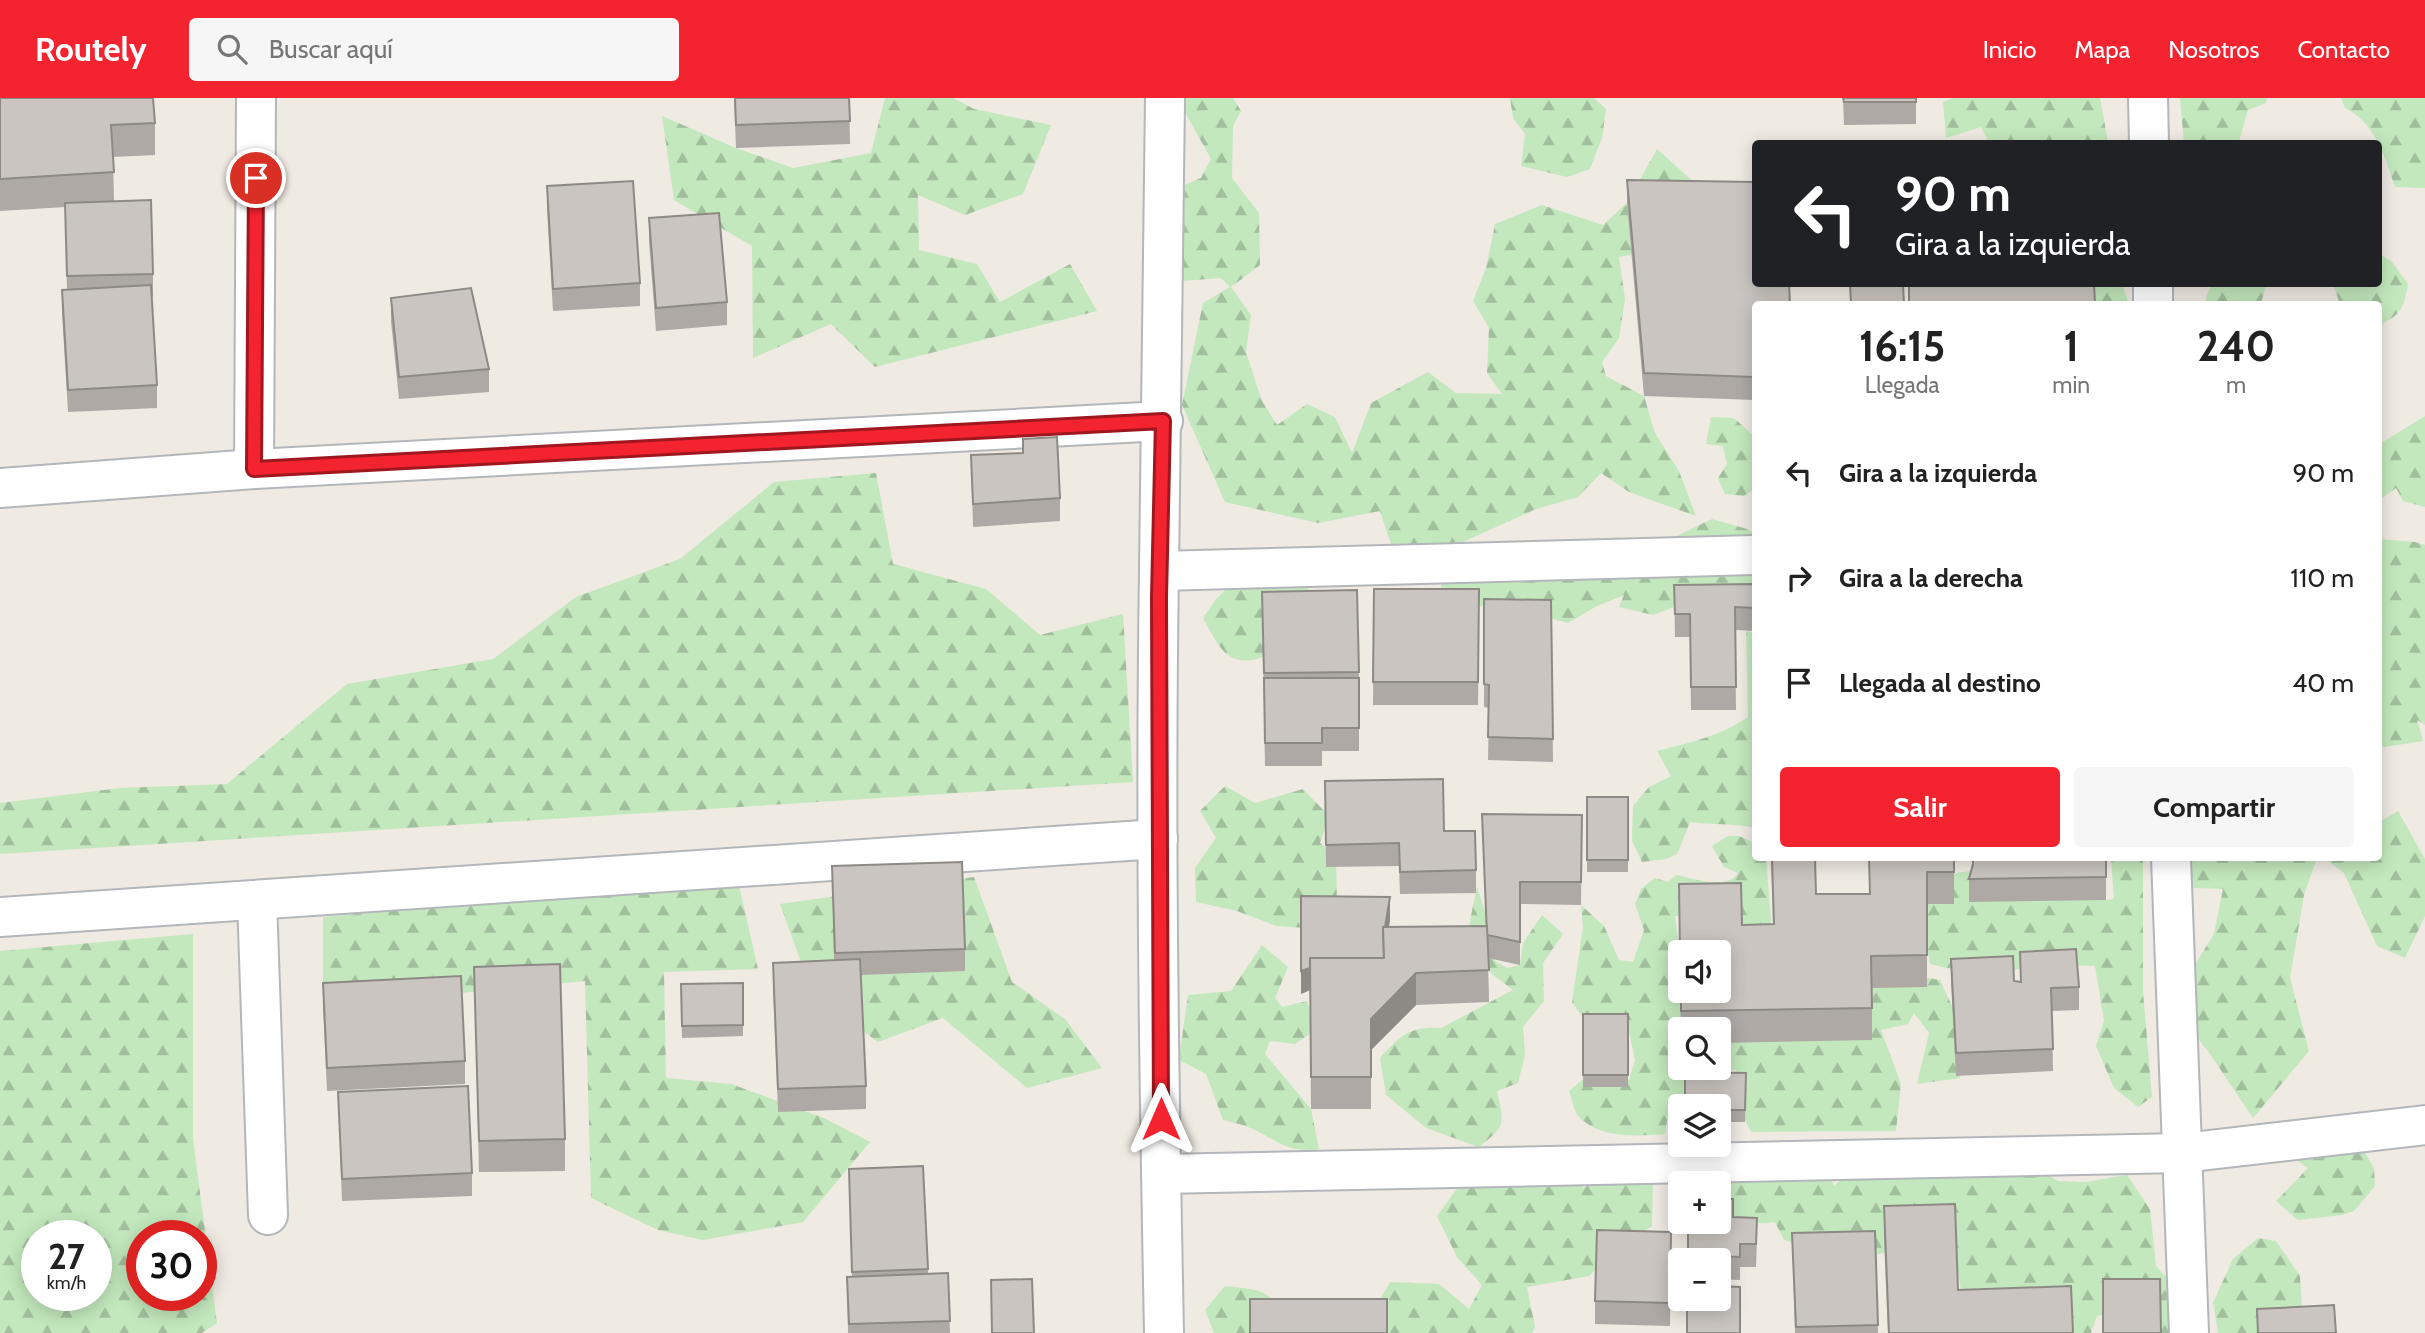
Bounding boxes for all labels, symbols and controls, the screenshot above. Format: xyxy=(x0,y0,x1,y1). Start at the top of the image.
search box xyxy=(189,18,679,81)
text: Routely xyxy=(35,29,147,69)
icon: search xyxy=(213,30,251,68)
text: Buscar aquí xyxy=(269,33,393,65)
text: Inicio xyxy=(1983,35,2036,64)
text: Mapa xyxy=(2074,35,2130,64)
text: Nosotros xyxy=(2168,35,2259,64)
text: Contacto xyxy=(2297,35,2390,64)
pin xyxy=(226,148,286,208)
icon: arrive xyxy=(237,159,275,197)
text: 90 m xyxy=(1895,164,2011,223)
icon: left xyxy=(1780,168,1871,259)
text: Gira a la izquierda xyxy=(1895,224,2130,263)
text: 16:15 xyxy=(1859,320,1945,372)
text: 1 xyxy=(2064,320,2079,372)
text: 240 xyxy=(2197,320,2275,372)
text: Llegada xyxy=(1865,371,1940,399)
text: min xyxy=(2052,371,2090,399)
text: m xyxy=(2226,371,2246,399)
icon: left xyxy=(1780,454,1818,492)
text: Gira a la izquierda xyxy=(1839,457,2037,489)
text: 90 m xyxy=(2292,457,2354,489)
icon: right xyxy=(1780,559,1818,597)
text: Gira a la derecha xyxy=(1839,562,2023,594)
text: 110 m xyxy=(2290,562,2354,594)
icon: arrive xyxy=(1780,664,1818,702)
text: Llegada al destino xyxy=(1839,667,2041,699)
text: 40 m xyxy=(2292,667,2354,699)
button: Salir xyxy=(1780,767,2060,847)
button: Compartir xyxy=(2074,767,2354,847)
map controls xyxy=(1668,940,1731,1311)
button: sound xyxy=(1668,940,1731,1003)
button: search xyxy=(1668,1017,1731,1080)
position arrow xyxy=(1124,1082,1198,1156)
button: layers xyxy=(1668,1094,1731,1157)
button: + xyxy=(1668,1171,1731,1234)
speed limit sign: 30 xyxy=(126,1220,217,1311)
text: 27 xyxy=(48,1235,85,1278)
button: − xyxy=(1668,1248,1731,1311)
text: km/h xyxy=(47,1272,86,1294)

